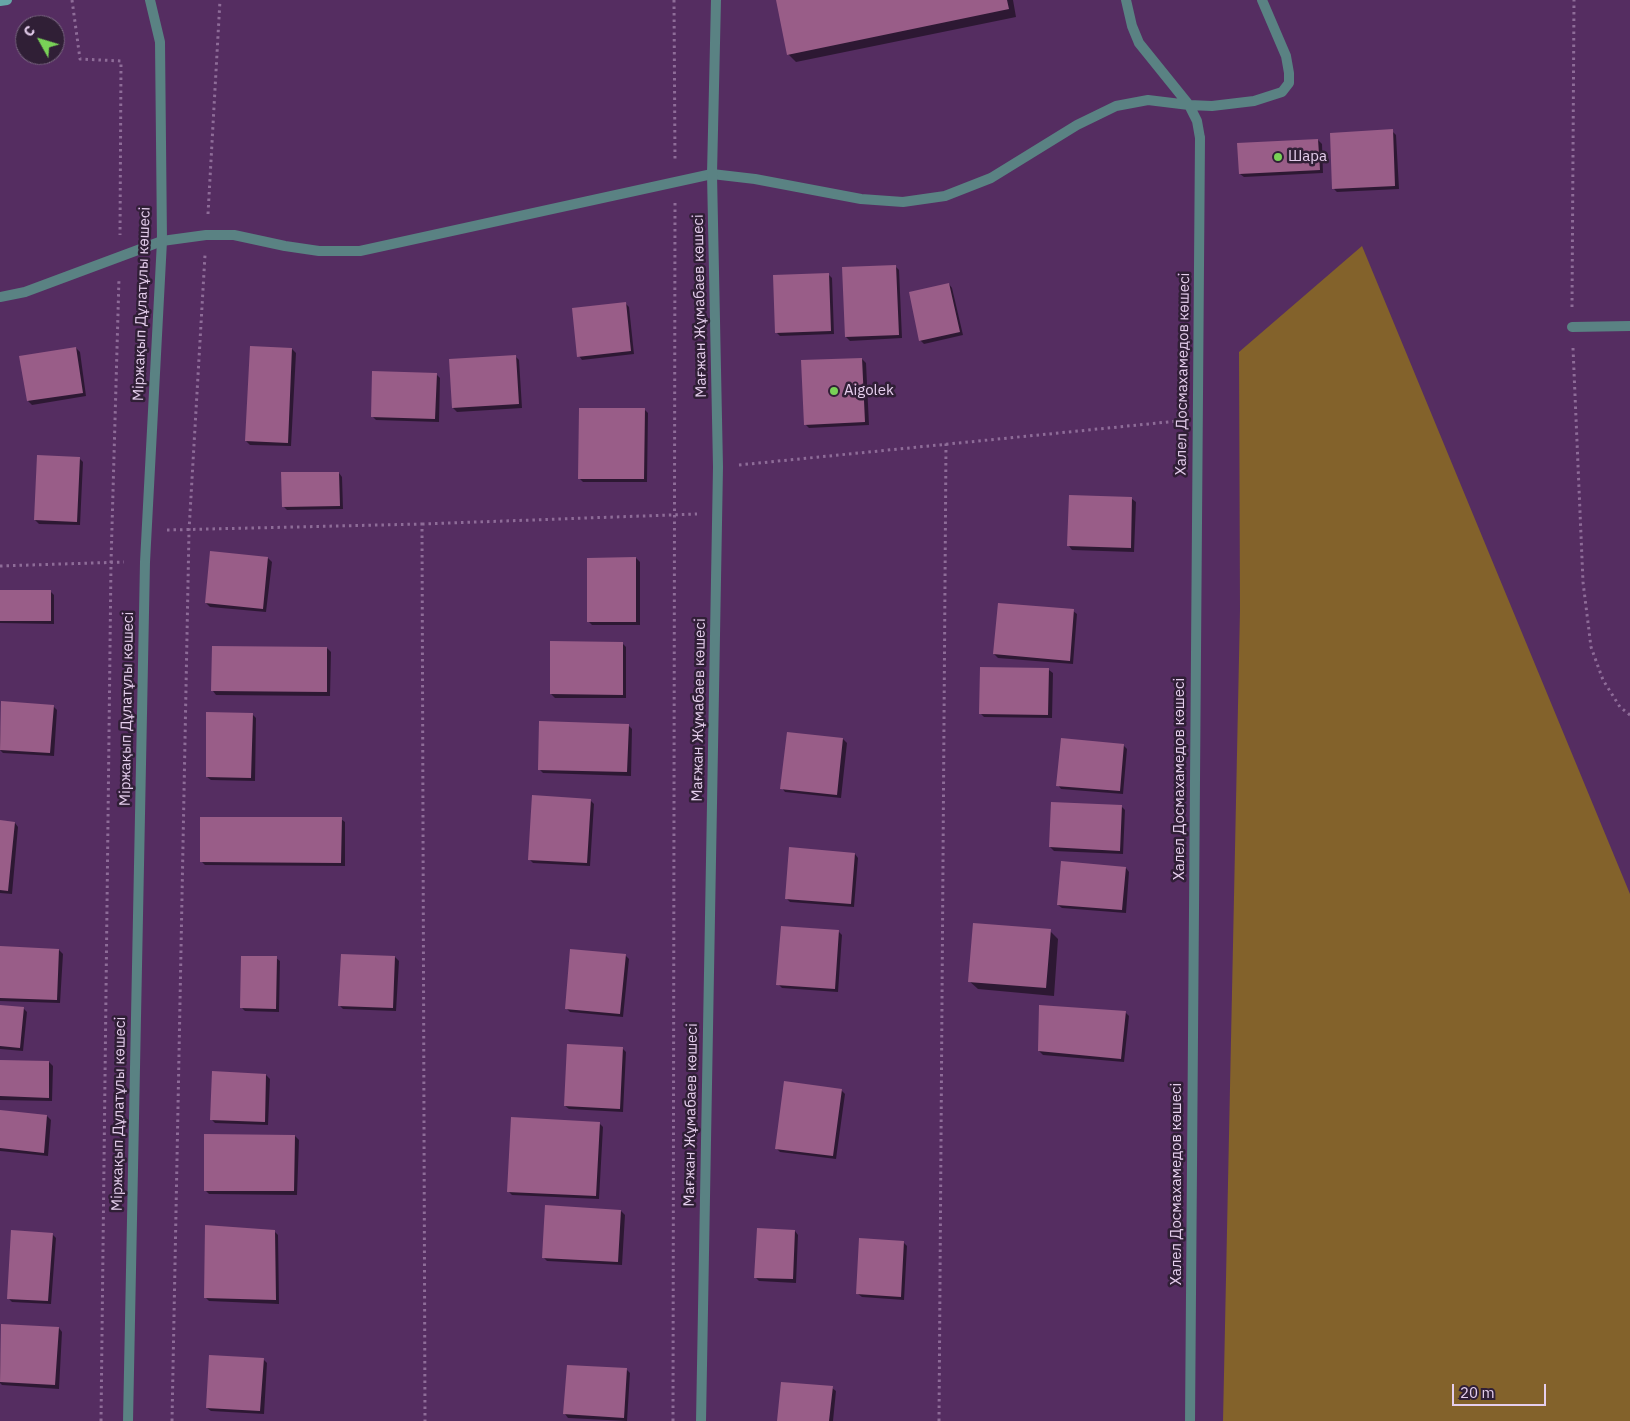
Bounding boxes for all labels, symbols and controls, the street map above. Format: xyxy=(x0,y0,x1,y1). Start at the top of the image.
north arrow xyxy=(15,15,65,65)
text: С xyxy=(19,22,39,40)
place label: Шара xyxy=(1288,148,1327,166)
marker: Шара xyxy=(1272,151,1284,163)
street label: Міржақып Дұлатұлы көшесі xyxy=(130,207,154,401)
street label: Мағжан Жұмабаев көшесі xyxy=(689,214,711,398)
street label: Халел Досмахамедов көшесі xyxy=(1172,273,1194,475)
place label: Aigolek xyxy=(844,382,894,400)
marker: Aigolek xyxy=(828,385,840,397)
street label: Міржақып Дұлатұлы көшесі xyxy=(116,612,138,806)
street label: Мағжан Жұмабаев көшесі xyxy=(688,618,710,802)
street label: Халел Досмахамедов көшесі xyxy=(1171,678,1189,880)
street label: Міржақып Дұлатұлы көшесі xyxy=(108,1017,130,1211)
street label: Мағжан Жұмабаев көшесі xyxy=(680,1023,702,1207)
street label: Халел Досмахамедов көшесі xyxy=(1168,1083,1186,1285)
scale bar xyxy=(1455,1374,1549,1406)
text: 20 m xyxy=(1460,1383,1495,1402)

